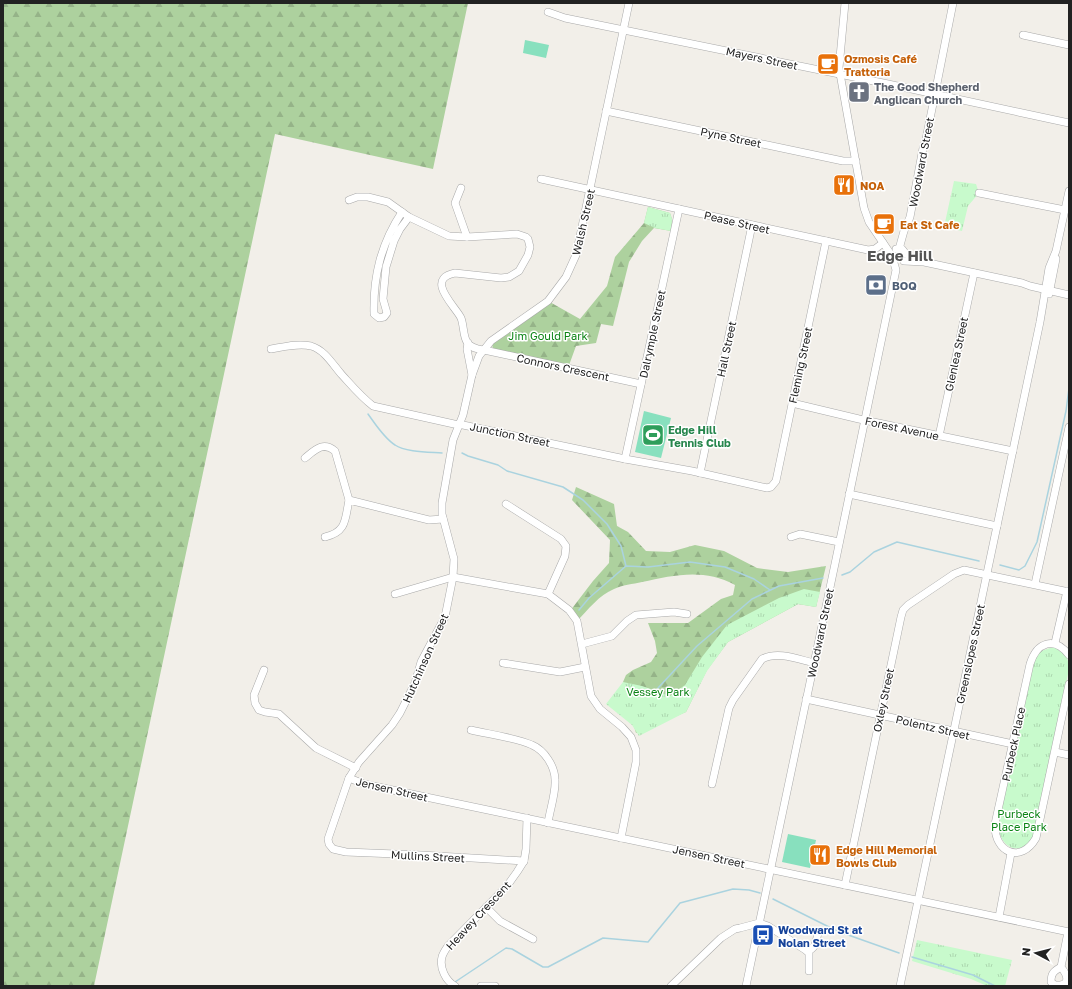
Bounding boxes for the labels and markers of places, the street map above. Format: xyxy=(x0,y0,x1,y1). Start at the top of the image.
cafe icon: Ozmosis Café Trattoria xyxy=(815,51,841,77)
place label: Ozmosis Café Trattoria xyxy=(844,52,917,78)
church icon: The Good Shepherd Anglican Church xyxy=(846,79,872,105)
place label: The Good Shepherd Anglican Church xyxy=(874,80,979,106)
restaurant icon: NOA xyxy=(831,172,857,198)
place label: NOA xyxy=(860,179,885,192)
cafe icon: Eat St Cafe xyxy=(871,211,897,237)
place label: Eat St Cafe xyxy=(900,218,960,231)
bank icon: BOQ xyxy=(863,272,889,298)
place label: BOQ xyxy=(892,279,917,292)
sports icon: Edge Hill Tennis Club xyxy=(640,422,666,448)
place label: Edge Hill Tennis Club xyxy=(668,423,731,449)
restaurant icon: Edge Hill Memorial Bowls Club xyxy=(807,842,833,868)
place label: Edge Hill Memorial Bowls Club xyxy=(836,843,937,869)
bus stop icon: Woodward St at Nolan Street xyxy=(750,922,776,948)
place label: Woodward St at Nolan Street xyxy=(778,923,863,949)

